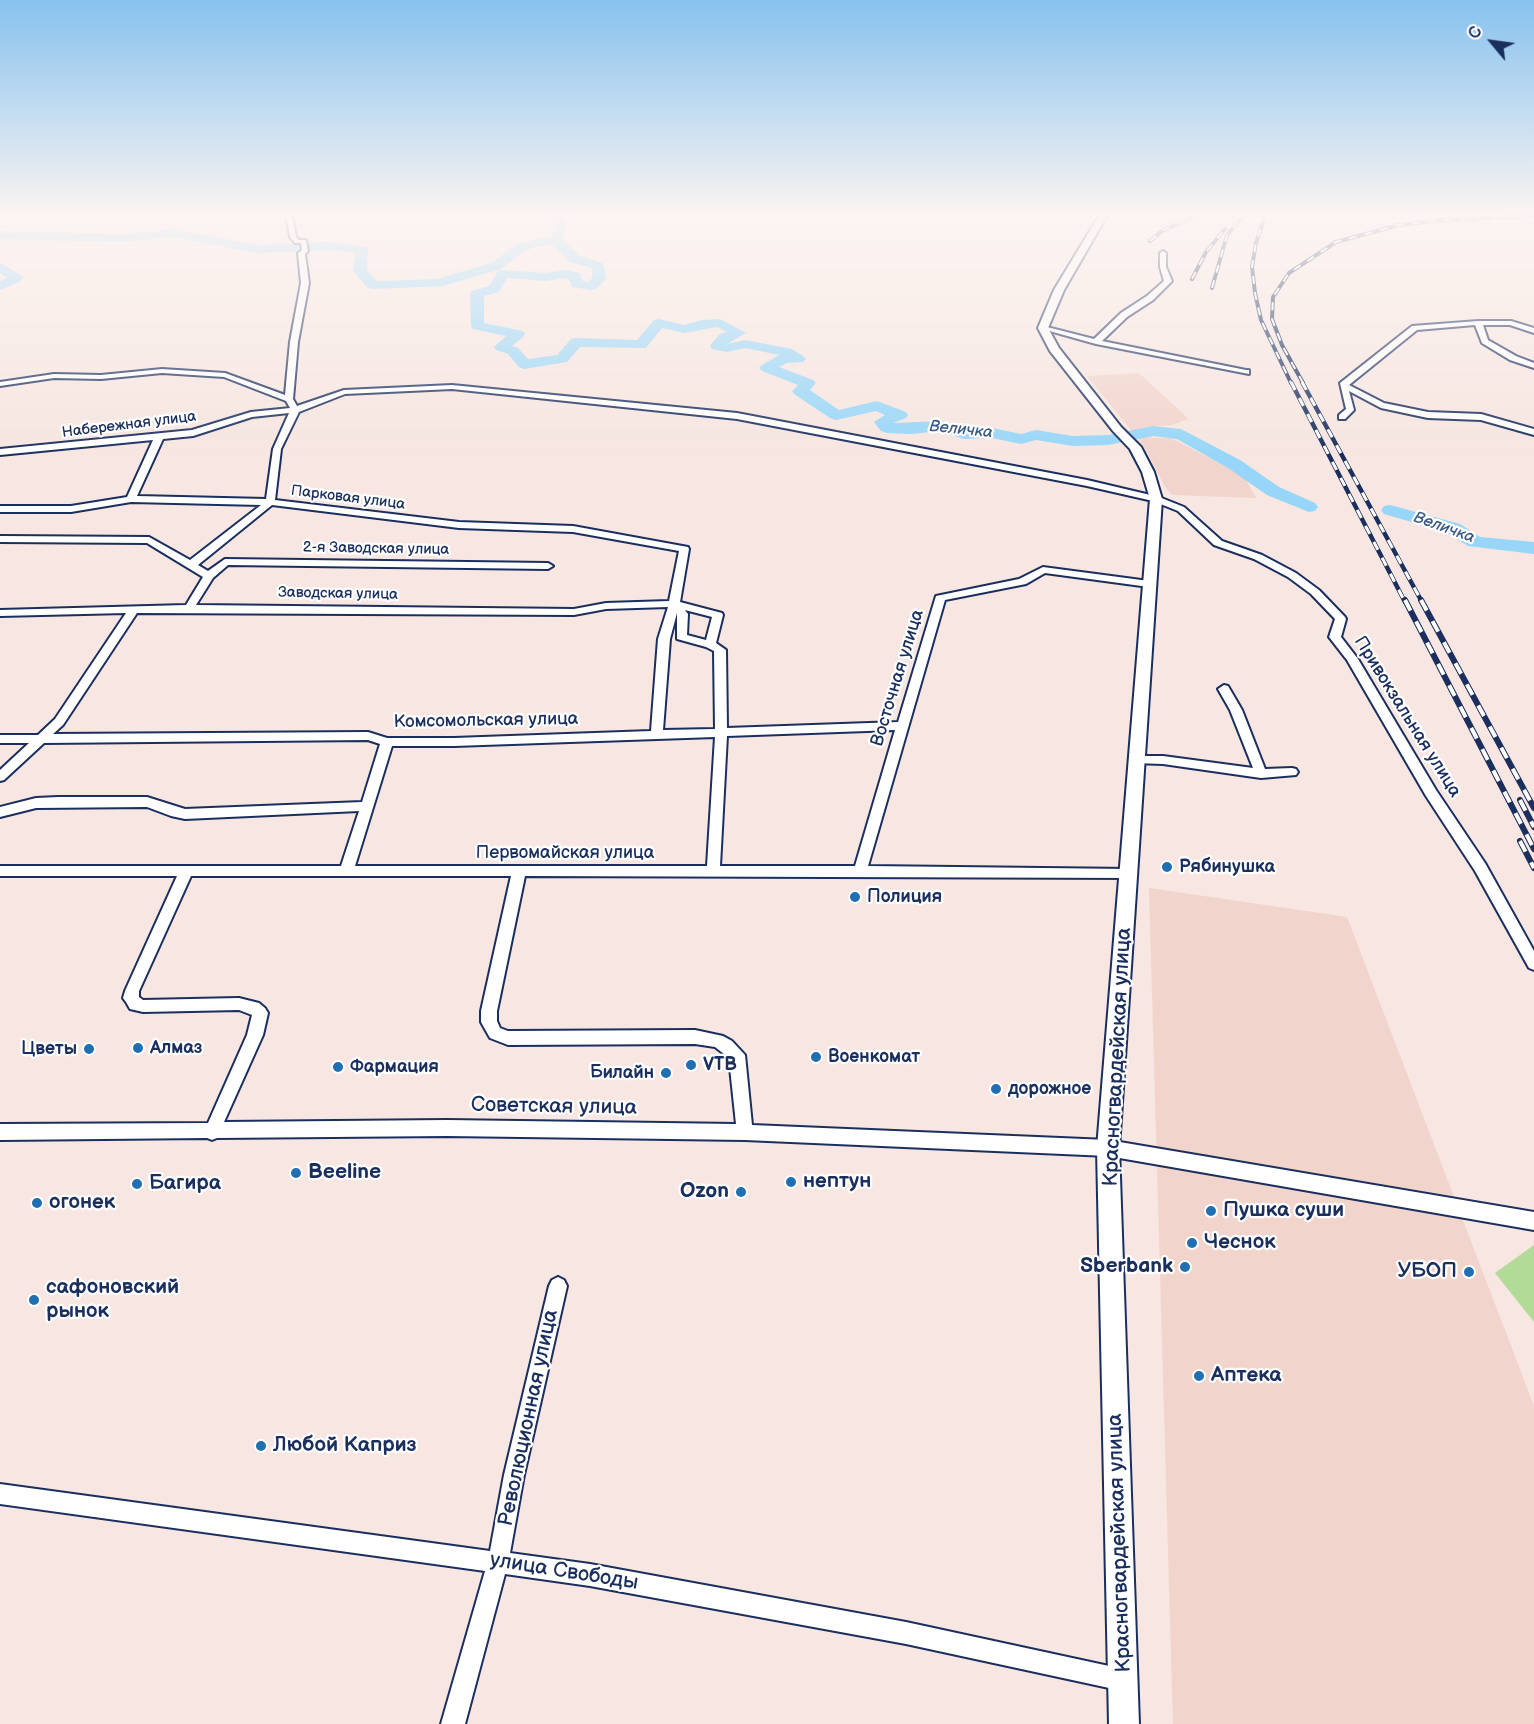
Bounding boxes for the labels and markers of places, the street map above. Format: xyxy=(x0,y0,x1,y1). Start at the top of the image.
place label: Рябинушка xyxy=(1179,856,1275,878)
marker: Рябинушка xyxy=(1160,860,1174,874)
place label: Полиция xyxy=(867,886,942,908)
marker: Полиция xyxy=(848,890,862,904)
place label: Алмаз xyxy=(150,1037,202,1059)
place label: Цветы xyxy=(21,1038,77,1060)
marker: Алмаз xyxy=(131,1041,145,1055)
marker: Цветы xyxy=(82,1042,96,1056)
place label: Военкомат xyxy=(828,1046,920,1068)
marker: Военкомат xyxy=(809,1050,823,1064)
place label: VTB xyxy=(703,1054,737,1076)
place label: Фармация xyxy=(350,1056,439,1078)
marker: VTB xyxy=(684,1058,698,1072)
marker: Фармация xyxy=(331,1060,345,1074)
place label: Билайн xyxy=(590,1062,654,1084)
marker: Билайн xyxy=(659,1066,673,1080)
place label: дорожное xyxy=(1008,1078,1091,1100)
marker: дорожное xyxy=(989,1082,1003,1096)
place label: Beeline xyxy=(308,1160,381,1186)
marker: Beeline xyxy=(289,1166,303,1180)
place label: нептун xyxy=(803,1169,871,1195)
place label: Багира xyxy=(149,1171,221,1197)
marker: нептун xyxy=(784,1175,798,1189)
marker: Багира xyxy=(130,1177,144,1191)
place label: Ozon xyxy=(680,1179,729,1205)
marker: Ozon xyxy=(734,1185,748,1199)
place label: огонек xyxy=(49,1190,115,1216)
marker: огонек xyxy=(30,1196,44,1210)
place label: Пушка суши xyxy=(1223,1198,1344,1224)
marker: Пушка суши xyxy=(1204,1204,1218,1218)
place label: Чеснок xyxy=(1204,1230,1276,1256)
marker: Чеснок xyxy=(1185,1236,1199,1250)
place label: Sberbank xyxy=(1080,1254,1173,1280)
place label: УБОП xyxy=(1398,1259,1457,1285)
marker: Sberbank xyxy=(1178,1260,1192,1274)
marker: УБОП xyxy=(1462,1265,1476,1279)
place label: сафоновский рынок xyxy=(46,1275,179,1325)
marker: сафоновский рынок xyxy=(27,1293,41,1307)
place label: Аптека xyxy=(1211,1363,1282,1389)
marker: Аптека xyxy=(1192,1369,1206,1383)
place label: Любой Каприз xyxy=(273,1433,417,1459)
marker: Любой Каприз xyxy=(254,1439,268,1453)

